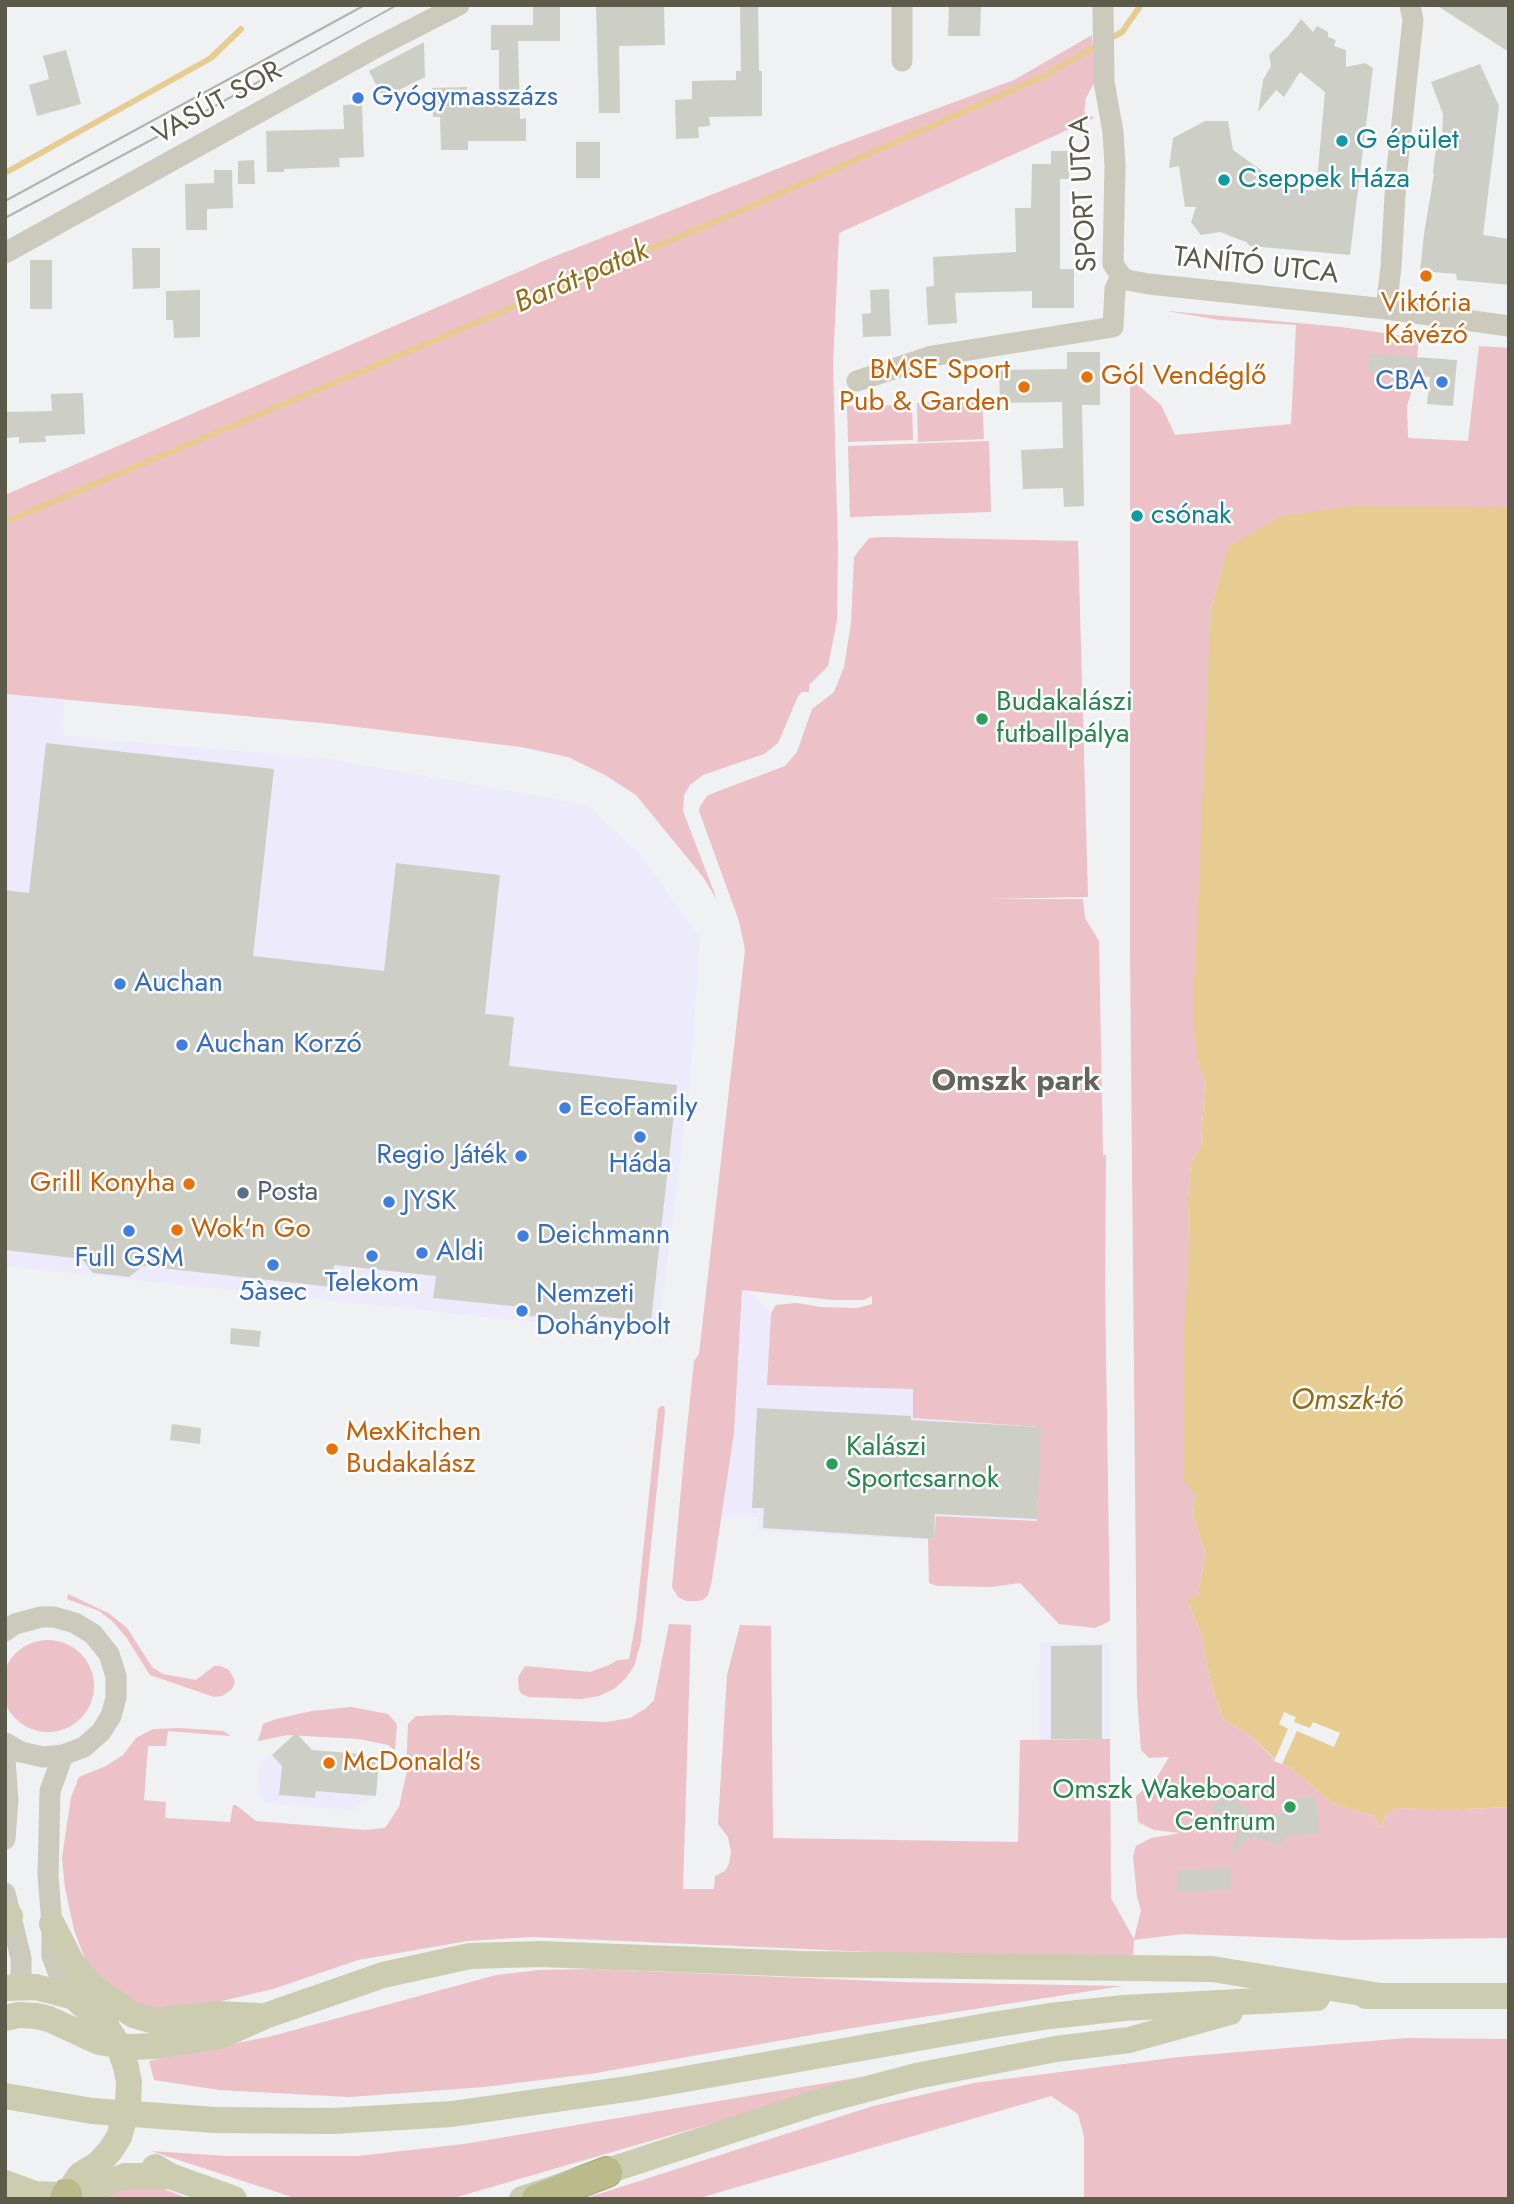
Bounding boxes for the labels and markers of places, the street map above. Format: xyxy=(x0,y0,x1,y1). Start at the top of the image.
place label: Gyógymasszázs xyxy=(372,81,558,115)
marker: Gyógymasszázs xyxy=(350,90,366,106)
place label: G épület xyxy=(1356,124,1459,158)
marker: G épület xyxy=(1334,133,1350,149)
place label: Cseppek Háza xyxy=(1238,163,1410,197)
marker: Cseppek Háza xyxy=(1216,172,1232,188)
marker: Viktória Kávézó xyxy=(1418,268,1434,284)
place label: Viktória Kávézó xyxy=(1381,287,1471,353)
place label: BMSE Sport Pub & Garden xyxy=(839,354,1010,420)
place label: Gól Vendéglő xyxy=(1101,360,1266,394)
place label: CBA xyxy=(1375,365,1428,399)
marker: Gól Vendéglő xyxy=(1079,369,1095,385)
marker: CBA xyxy=(1434,374,1450,390)
marker: BMSE Sport Pub & Garden xyxy=(1016,379,1032,395)
place label: csónak xyxy=(1151,499,1231,533)
marker: csónak xyxy=(1129,508,1145,524)
place label: Budakalászi futballpálya xyxy=(996,686,1133,752)
marker: Budakalászi futballpálya xyxy=(974,711,990,727)
place label: Auchan xyxy=(134,967,223,1001)
marker: Auchan xyxy=(112,976,128,992)
place label: Auchan Korzó xyxy=(196,1028,362,1062)
marker: Auchan Korzó xyxy=(174,1037,190,1053)
place label: EcoFamily xyxy=(579,1091,698,1125)
marker: EcoFamily xyxy=(557,1100,573,1116)
marker: Háda xyxy=(632,1129,648,1145)
place label: Regio Játék xyxy=(376,1139,507,1173)
marker: Regio Játék xyxy=(513,1148,529,1164)
place label: Háda xyxy=(608,1148,672,1182)
place label: Grill Konyha xyxy=(30,1167,175,1201)
marker: Grill Konyha xyxy=(181,1176,197,1192)
place label: Posta xyxy=(257,1176,318,1210)
marker: Posta xyxy=(235,1185,251,1201)
place label: JYSK xyxy=(403,1185,457,1219)
marker: JYSK xyxy=(381,1194,397,1210)
place label: Wok'n Go xyxy=(191,1213,311,1247)
place label: Deichmann xyxy=(537,1219,671,1253)
marker: Wok'n Go xyxy=(169,1222,185,1238)
marker: Full GSM xyxy=(121,1223,137,1239)
marker: Deichmann xyxy=(515,1228,531,1244)
place label: Aldi xyxy=(436,1236,484,1270)
place label: Full GSM xyxy=(74,1242,184,1276)
marker: Aldi xyxy=(414,1245,430,1261)
marker: Telekom xyxy=(364,1248,380,1264)
marker: 5àsec xyxy=(265,1257,281,1273)
place label: Telekom xyxy=(325,1267,419,1301)
place label: 5àsec xyxy=(239,1276,307,1310)
place label: Nemzeti Dohánybolt xyxy=(536,1278,670,1344)
marker: Nemzeti Dohánybolt xyxy=(514,1303,530,1319)
place label: MexKitchen Budakalász xyxy=(346,1416,481,1482)
place label: Kalászi Sportcsarnok xyxy=(846,1431,999,1497)
marker: MexKitchen Budakalász xyxy=(324,1441,340,1457)
marker: Kalászi Sportcsarnok xyxy=(824,1456,840,1472)
place label: McDonald's xyxy=(343,1746,480,1780)
marker: McDonald's xyxy=(321,1755,337,1771)
place label: Omszk Wakeboard Centrum xyxy=(1052,1774,1276,1840)
marker: Omszk Wakeboard Centrum xyxy=(1282,1799,1298,1815)

